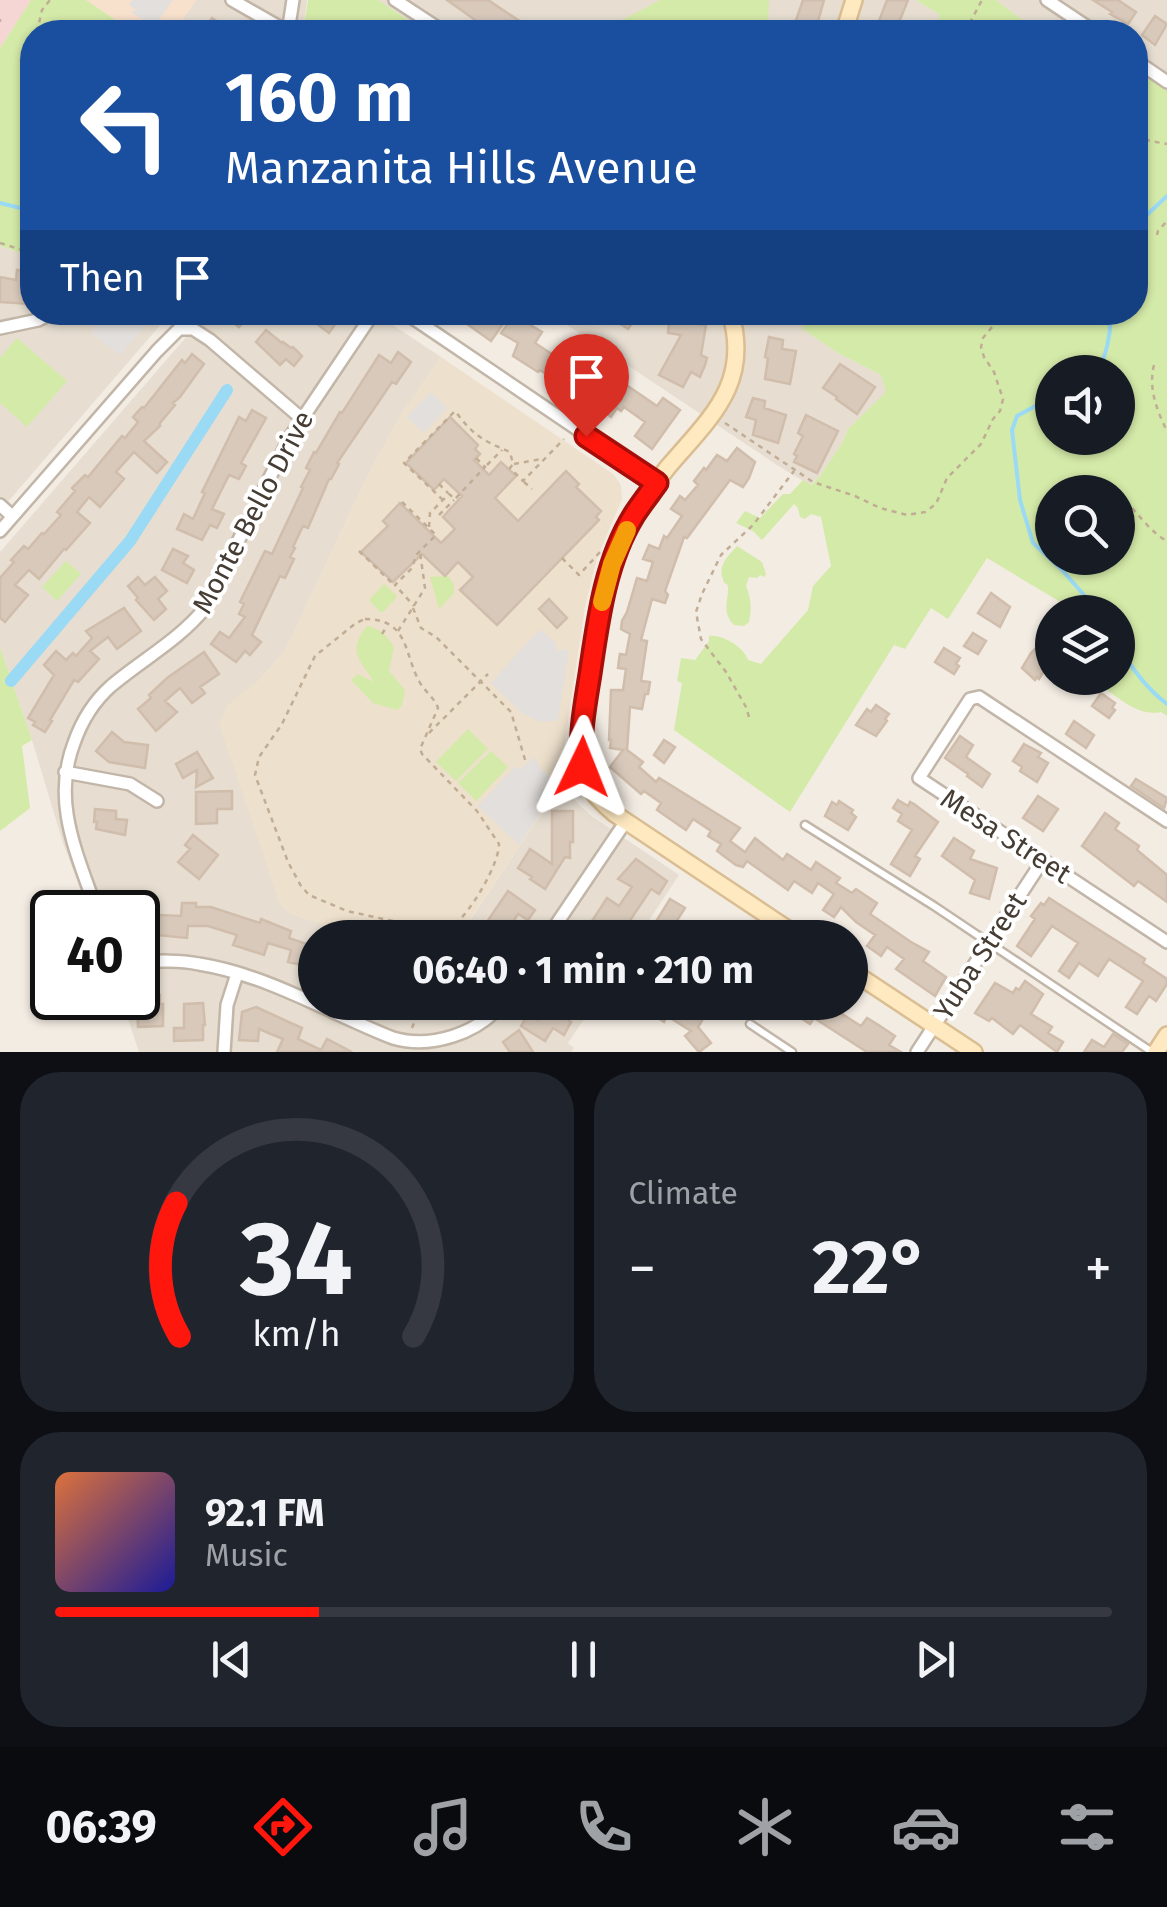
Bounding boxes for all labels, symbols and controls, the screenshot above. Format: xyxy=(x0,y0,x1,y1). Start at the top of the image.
text: 160 m xyxy=(225,56,414,140)
icon: left xyxy=(60,60,190,190)
text: Manzanita Hills Avenue xyxy=(225,141,698,195)
icon: arrive xyxy=(165,250,220,305)
text: Then xyxy=(60,255,145,301)
pin xyxy=(544,334,629,437)
icon: arrive xyxy=(559,349,614,404)
map controls xyxy=(1035,355,1135,695)
button: sound xyxy=(1035,355,1135,455)
street label: Monte Bello Drive xyxy=(186,405,320,619)
button: search xyxy=(1035,475,1135,575)
button: layers xyxy=(1035,595,1135,695)
position arrow xyxy=(530,715,634,819)
street label: Mesa Street xyxy=(935,782,1078,891)
street label: Yuba Street xyxy=(927,885,1034,1026)
speed limit sign: 40 xyxy=(30,890,160,1020)
text: 06:40 · 1 min · 210 m xyxy=(412,947,754,993)
text: Climate xyxy=(629,1174,738,1212)
text: 34 xyxy=(239,1197,353,1322)
text: 22° xyxy=(812,1223,929,1313)
text: − xyxy=(629,1236,656,1302)
text: + xyxy=(1085,1236,1112,1302)
text: km/h xyxy=(253,1313,341,1355)
text: 92.1 FM xyxy=(205,1490,324,1536)
text: Music xyxy=(205,1536,288,1574)
icon: previous xyxy=(204,1632,259,1687)
icon: pause xyxy=(556,1632,611,1687)
icon: next xyxy=(908,1632,963,1687)
icon: directions xyxy=(248,1792,318,1862)
icon: music xyxy=(408,1792,478,1862)
icon: phone xyxy=(569,1792,639,1862)
icon: climate xyxy=(730,1792,800,1862)
icon: car xyxy=(891,1792,961,1862)
icon: filters xyxy=(1052,1792,1122,1862)
text: 06:39 xyxy=(45,1800,157,1854)

